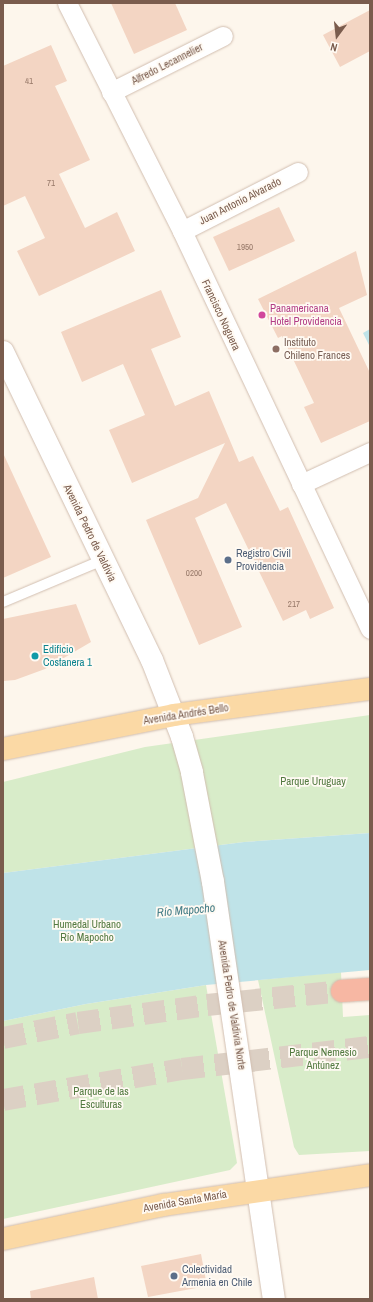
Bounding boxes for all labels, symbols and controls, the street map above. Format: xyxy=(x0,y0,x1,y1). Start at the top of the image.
north arrow xyxy=(317,16,357,56)
street label: Alfredo Lecannelier xyxy=(129,40,205,88)
text: N xyxy=(329,40,339,55)
house number: 41 xyxy=(25,76,33,86)
street label: Juan Antonio Alvarado xyxy=(196,174,284,228)
house number: 71 xyxy=(47,178,55,188)
house number: 1950 xyxy=(237,242,253,252)
street label: Francisco Noguera xyxy=(199,277,243,353)
place label: Panamericana Hotel Providencia xyxy=(270,302,342,328)
marker: Panamericana Hotel Providencia xyxy=(257,310,267,320)
place label: Instituto Chileno Frances xyxy=(284,336,350,362)
marker: Instituto Chileno Frances xyxy=(271,344,281,354)
street label: Avenida Pedro de Valdivia xyxy=(61,482,119,584)
place label: Registro Civil Providencia xyxy=(236,547,291,573)
marker: Registro Civil Providencia xyxy=(223,555,233,565)
house number: 0200 xyxy=(186,568,202,578)
house number: 217 xyxy=(288,599,300,609)
place label: Edificio Costanera 1 xyxy=(43,643,92,669)
marker: Edificio Costanera 1 xyxy=(30,651,40,661)
street label: Avenida Andrés Bello xyxy=(142,701,230,727)
park label: Parque Uruguay xyxy=(280,774,346,788)
water label: Río Mapocho xyxy=(156,901,216,921)
park label: Humedal Urbano Río Mapocho xyxy=(53,918,121,944)
street label: Avenida Pedro de Valdivia Norte xyxy=(215,939,249,1071)
park label: Parque Nemesio Antúnez xyxy=(289,1046,357,1072)
park label: Parque de las Esculturas xyxy=(73,1085,129,1111)
street label: Avenida Santa María xyxy=(142,1187,228,1215)
place label: Colectividad Armenia en Chile xyxy=(182,1263,252,1289)
marker: Colectividad Armenia en Chile xyxy=(169,1271,179,1281)

